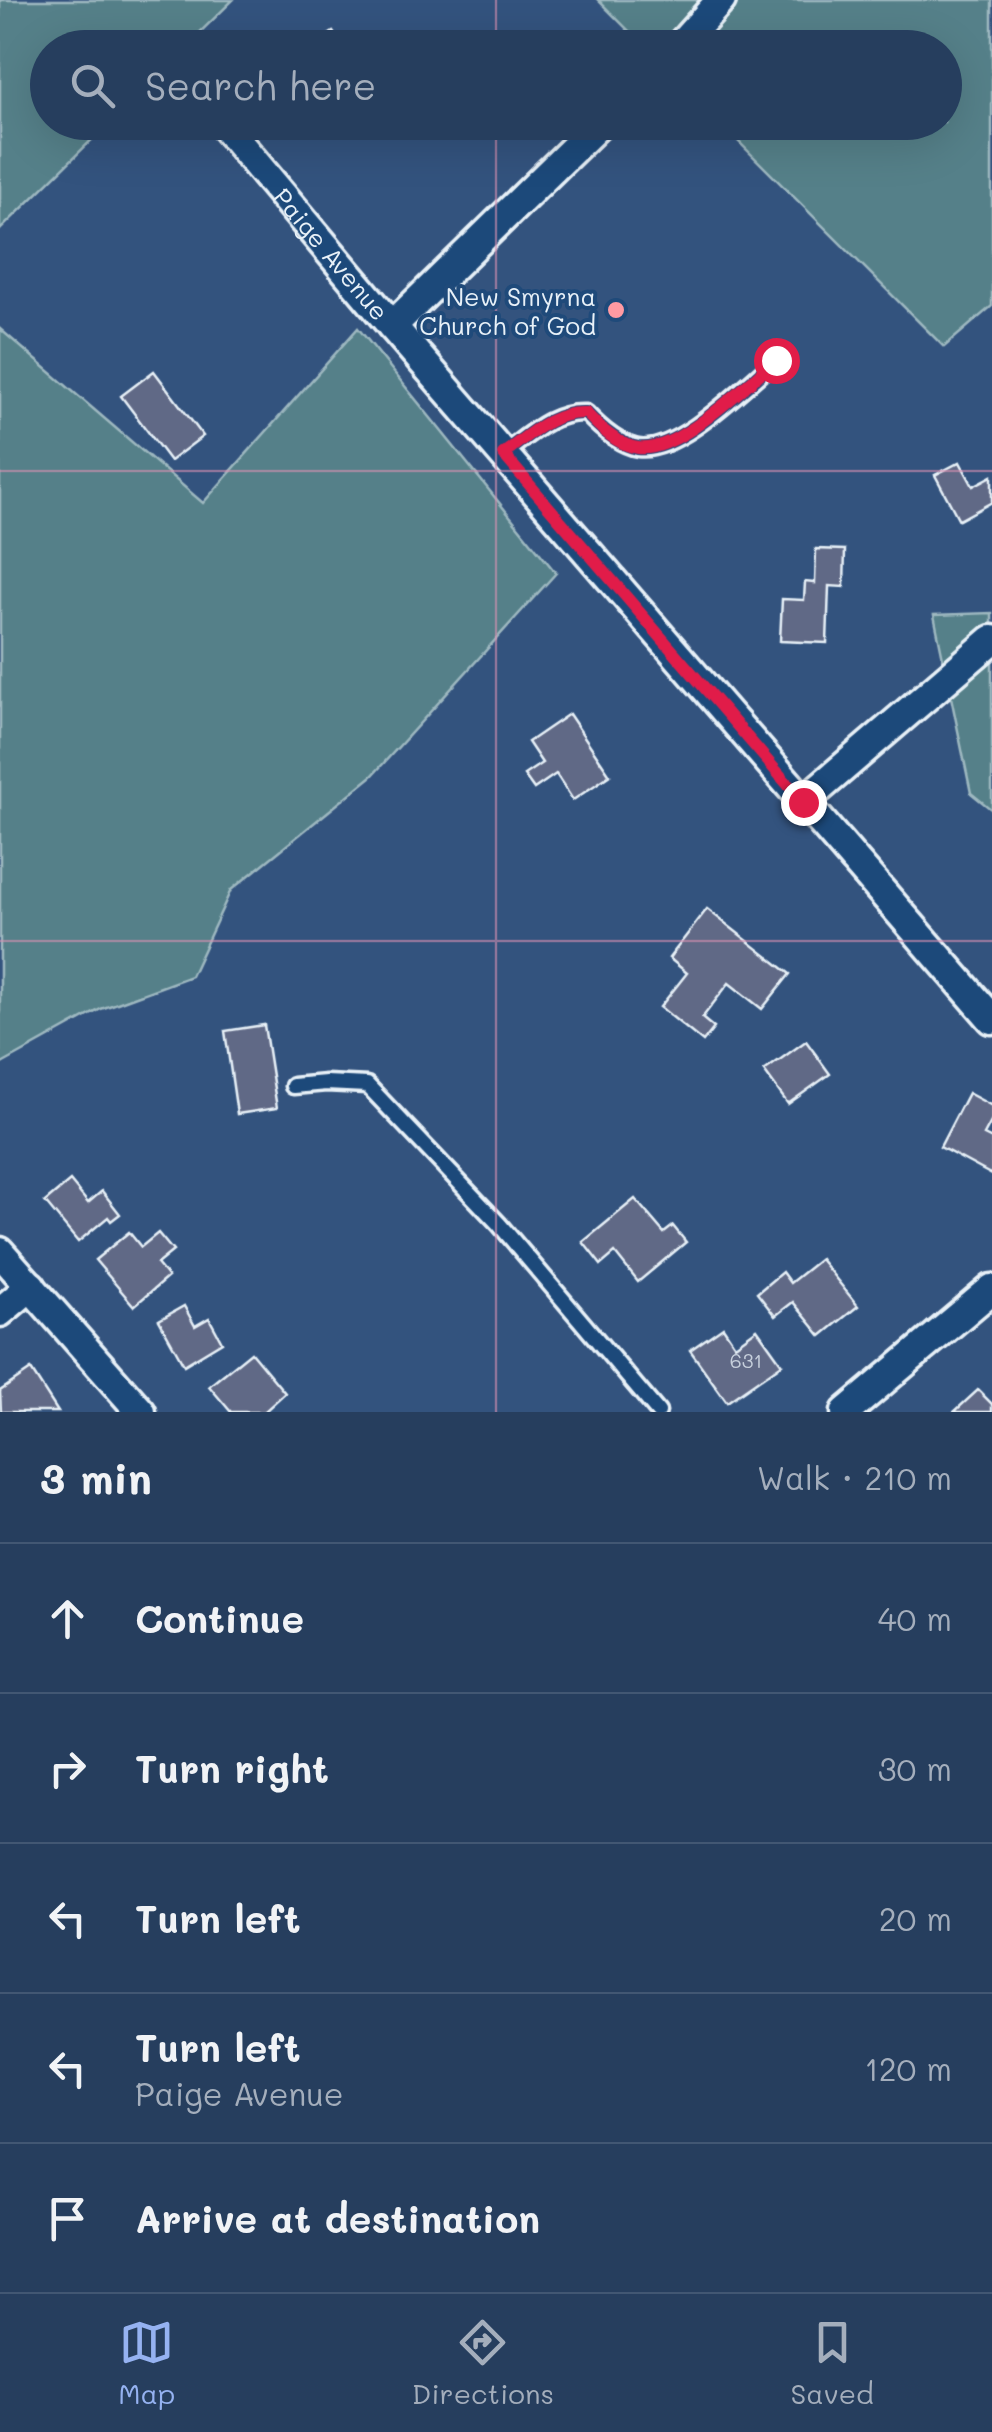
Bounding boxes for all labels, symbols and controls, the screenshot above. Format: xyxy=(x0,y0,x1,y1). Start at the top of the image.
search box xyxy=(30,30,962,140)
icon: search xyxy=(65,58,120,113)
text: Search here xyxy=(145,60,376,110)
street label: Paige Avenue xyxy=(267,181,396,327)
place label: New Smyrna Church of God xyxy=(419,280,596,341)
marker: New Smyrna Church of God xyxy=(605,299,627,321)
route start xyxy=(754,338,800,384)
route end xyxy=(781,780,827,826)
house number: 631 xyxy=(730,1347,762,1373)
text: 3 min xyxy=(40,1450,152,1505)
text: Walk · 210 m xyxy=(757,1456,952,1498)
icon: ahead xyxy=(40,1591,95,1646)
text: Continue xyxy=(135,1593,304,1643)
text: 40 m xyxy=(878,1597,952,1639)
icon: right xyxy=(40,1741,95,1796)
text: Turn right xyxy=(135,1743,329,1793)
text: 30 m xyxy=(878,1747,952,1789)
icon: left xyxy=(40,1891,95,1946)
text: Turn left xyxy=(135,1893,301,1943)
text: 20 m xyxy=(879,1897,952,1939)
text: Turn left xyxy=(135,2022,301,2072)
icon: left xyxy=(40,2041,95,2096)
text: 120 m xyxy=(864,2047,952,2089)
text: Paige Avenue xyxy=(135,2072,344,2114)
icon: arrive xyxy=(40,2191,95,2246)
text: Arrive at destination xyxy=(135,2193,540,2243)
tab: Map xyxy=(118,2315,175,2411)
tab: Directions xyxy=(412,2315,554,2411)
tab: Saved xyxy=(791,2315,874,2411)

